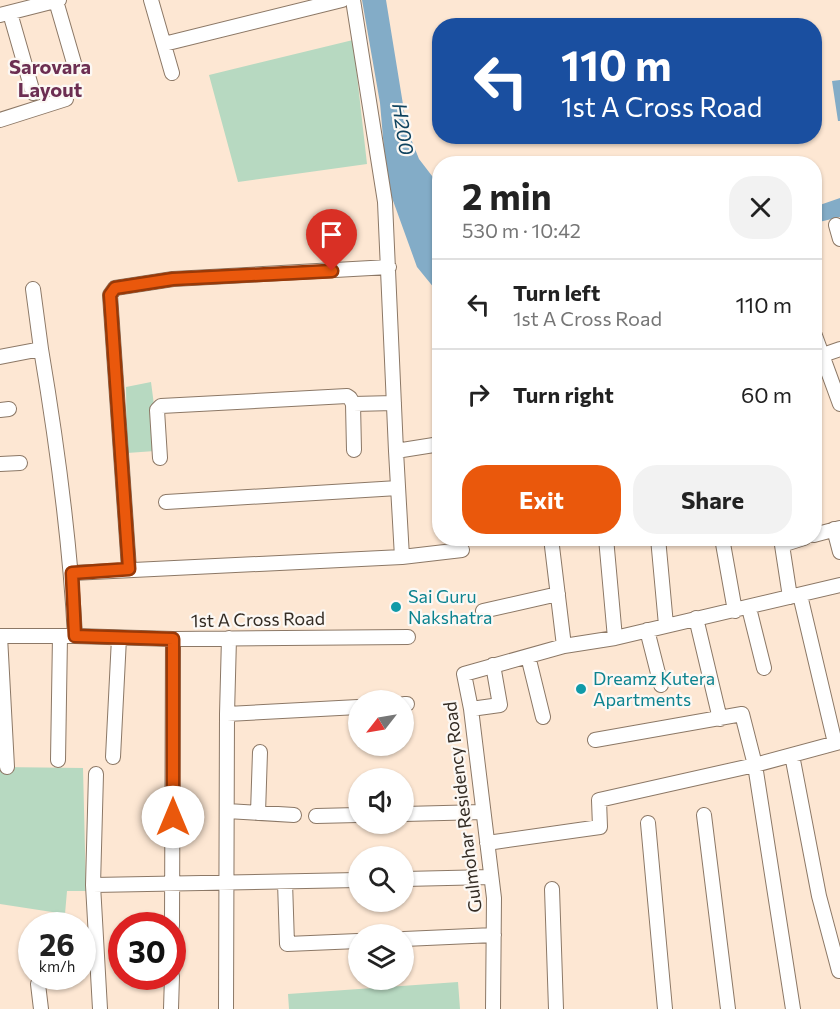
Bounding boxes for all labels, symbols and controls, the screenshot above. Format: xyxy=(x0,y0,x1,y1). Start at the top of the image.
text: 110 m xyxy=(561,38,672,90)
icon: left xyxy=(462,42,540,120)
district label: Sarovara Layout xyxy=(9,54,91,101)
text: 1st A Cross Road xyxy=(561,90,762,123)
water label: H200 xyxy=(388,101,420,156)
text: 2 min xyxy=(462,173,552,217)
button: close xyxy=(729,176,792,239)
pin xyxy=(306,209,357,271)
icon: arrive xyxy=(315,218,348,251)
text: 530 m · 10:42 xyxy=(462,218,581,242)
text: Turn left xyxy=(513,279,600,306)
icon: left xyxy=(462,288,495,321)
text: 110 m xyxy=(735,291,792,318)
text: 1st A Cross Road xyxy=(513,306,662,330)
icon: right xyxy=(462,378,495,411)
text: Turn right xyxy=(513,381,614,408)
text: 60 m xyxy=(741,381,792,408)
button: Exit xyxy=(462,465,621,534)
button: Share xyxy=(633,465,792,534)
place label: Sai Guru Nakshatra xyxy=(408,585,492,628)
marker: Sai Guru Nakshatra xyxy=(389,600,403,614)
street label: 1st A Cross Road xyxy=(191,607,325,631)
place label: Dreamz Kutera Apartments xyxy=(593,667,715,710)
marker: Dreamz Kutera Apartments xyxy=(574,682,588,696)
north arrow xyxy=(348,690,414,756)
map controls xyxy=(348,690,414,990)
street label: Gulmohar Residency Road xyxy=(438,700,486,914)
button: sound xyxy=(348,768,414,834)
position arrow xyxy=(141,785,205,849)
button: search xyxy=(348,846,414,912)
speed limit sign: 30 xyxy=(108,912,186,990)
button: layers xyxy=(348,924,414,990)
text: 26 xyxy=(39,925,75,962)
text: km/h xyxy=(39,957,75,975)

